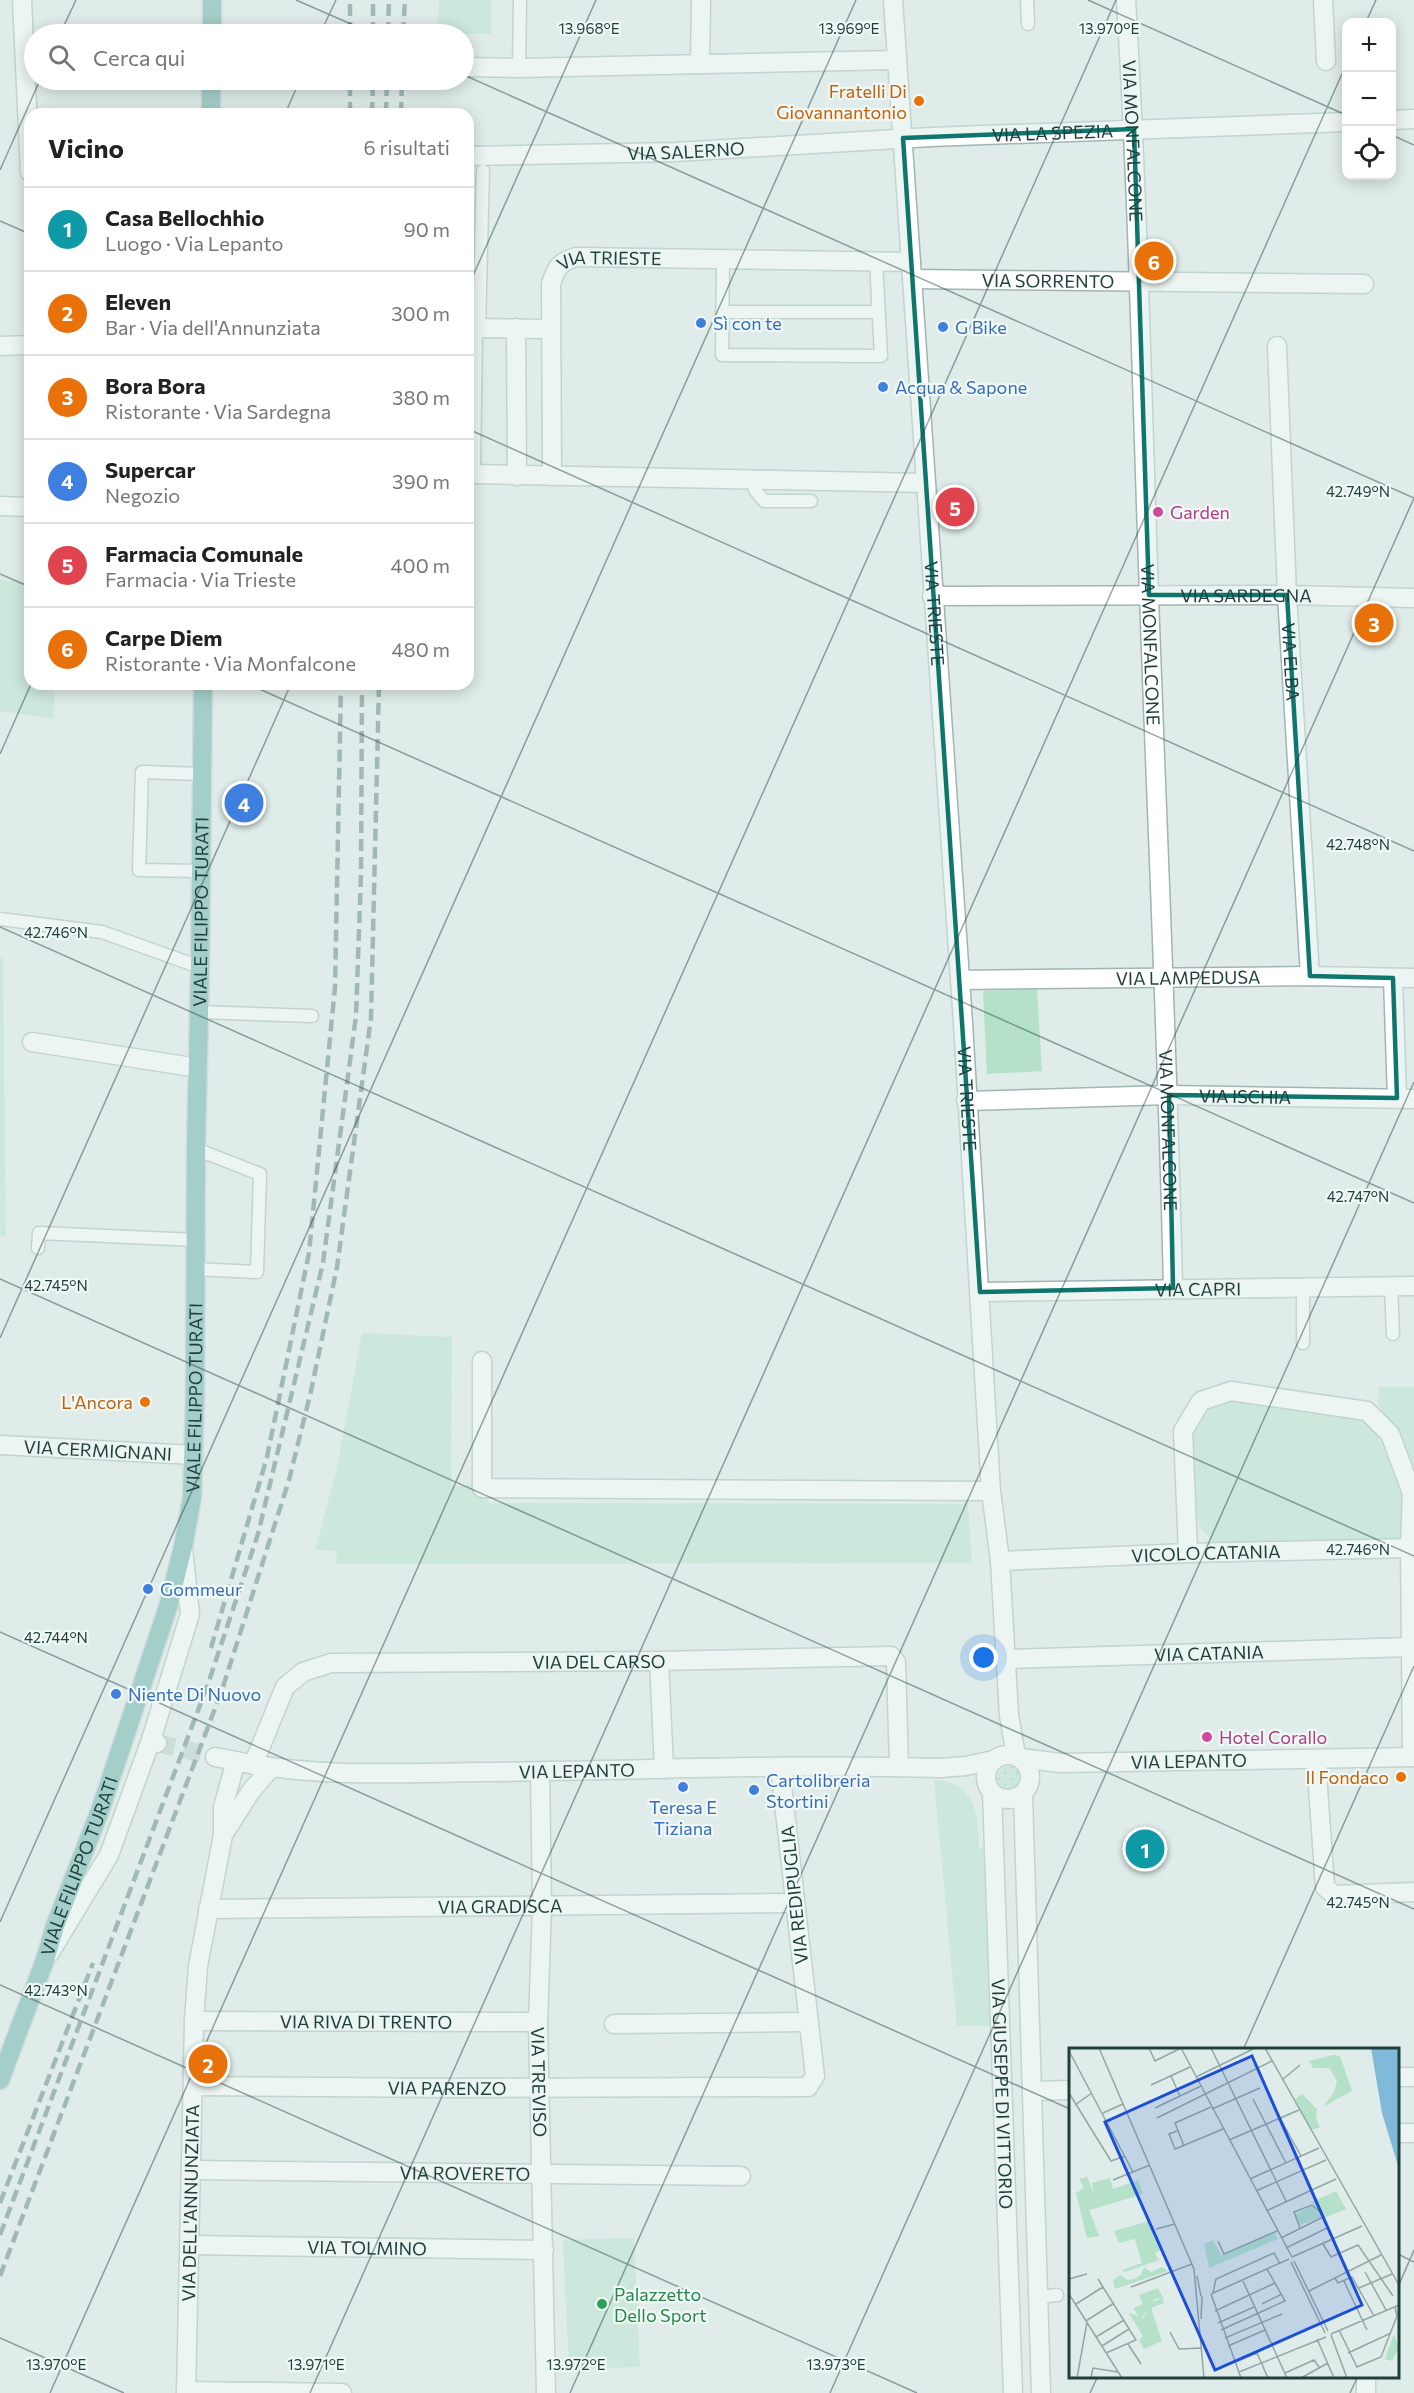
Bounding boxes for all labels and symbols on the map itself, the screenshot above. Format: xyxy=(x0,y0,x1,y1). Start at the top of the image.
text: 13.968°E xyxy=(558,19,620,37)
text: 13.969°E xyxy=(818,19,880,37)
text: 13.970°E xyxy=(1079,19,1139,37)
street label: VIA MONFALCONE xyxy=(1118,59,1148,222)
place label: Fratelli Di Giovannantonio xyxy=(776,80,907,123)
marker: Fratelli Di Giovannantonio xyxy=(912,94,926,108)
street label: VIA LA SPEZIA xyxy=(991,119,1114,146)
street label: VIA SALERNO xyxy=(627,137,745,164)
pin: 6 xyxy=(1134,238,1174,284)
street label: VIA TRIESTE xyxy=(552,246,662,275)
street label: VIA SORRENTO xyxy=(982,269,1114,292)
place label: Sì con te xyxy=(713,312,782,334)
marker: Sì con te xyxy=(694,316,708,330)
place label: G Bike xyxy=(955,316,1007,338)
marker: G Bike xyxy=(936,320,950,334)
place label: Acqua & Sapone xyxy=(895,376,1027,398)
marker: Acqua & Sapone xyxy=(876,380,890,394)
text: 42.749°N xyxy=(1326,482,1390,500)
pin: 5 xyxy=(936,484,974,530)
place label: Garden xyxy=(1170,501,1230,523)
marker: Garden xyxy=(1151,505,1165,519)
street label: VIA TRIESTE xyxy=(920,560,950,667)
street label: VIA MONFALCONE xyxy=(1137,563,1165,726)
street label: VIA SARDEGNA xyxy=(1180,584,1312,607)
pin: 3 xyxy=(1354,600,1394,646)
street label: VIA ELBA xyxy=(1278,622,1304,701)
pin: 4 xyxy=(224,780,264,826)
street label: VIALE FILIPPO TURATI xyxy=(188,817,213,1007)
text: 42.748°N xyxy=(1326,835,1390,853)
text: 42.746°N xyxy=(24,923,88,941)
street label: VIA LAMPEDUSA xyxy=(1116,966,1260,989)
street label: VIA TRIESTE xyxy=(953,1045,982,1152)
street label: VIA MONFALCONE xyxy=(1155,1049,1182,1211)
street label: VIA ISCHIA xyxy=(1199,1084,1291,1108)
text: 42.747°N xyxy=(1327,1187,1389,1205)
text: 42.745°N xyxy=(24,1276,88,1294)
street label: VIA CAPRI xyxy=(1155,1277,1241,1301)
street label: VIALE FILIPPO TURATI xyxy=(181,1303,206,1493)
place label: L'Ancora xyxy=(61,1391,133,1413)
marker: L'Ancora xyxy=(138,1395,152,1409)
street label: VIA CERMIGNANI xyxy=(23,1435,173,1465)
street label: VICOLO CATANIA xyxy=(1131,1540,1281,1566)
text: 42.746°N xyxy=(1326,1540,1390,1558)
place label: Gommeur xyxy=(160,1578,242,1600)
marker: Gommeur xyxy=(141,1582,155,1596)
text: 42.744°N xyxy=(24,1628,88,1646)
street label: VIA CATANIA xyxy=(1154,1640,1264,1666)
your location xyxy=(969,1643,998,1672)
street label: VIA DEL CARSO xyxy=(532,1650,665,1673)
place label: Niente Di Nuovo xyxy=(128,1683,261,1705)
marker: Niente Di Nuovo xyxy=(109,1687,123,1701)
place label: Hotel Corallo xyxy=(1219,1726,1327,1748)
marker: Hotel Corallo xyxy=(1200,1730,1214,1744)
street label: VIA LEPANTO xyxy=(1130,1749,1247,1773)
street label: VIA LEPANTO xyxy=(518,1758,635,1783)
place label: Il Fondaco xyxy=(1305,1766,1389,1788)
place label: Cartolibreria Stortini xyxy=(766,1769,870,1812)
marker: Il Fondaco xyxy=(1394,1770,1408,1784)
street label: VIALE FILIPPO TURATI xyxy=(36,1773,122,1958)
marker: Teresa E Tiziana xyxy=(676,1780,690,1794)
marker: Cartolibreria Stortini xyxy=(747,1783,761,1797)
place label: Teresa E Tiziana xyxy=(649,1796,717,1839)
street label: VIA REDIPUGLIA xyxy=(776,1824,812,1966)
pin: 1 xyxy=(1126,1826,1164,1872)
text: 42.745°N xyxy=(1326,1893,1390,1911)
street label: VIA GRADISCA xyxy=(438,1894,562,1918)
street label: VIA GIUSEPPE DI VITTORIO xyxy=(988,1978,1018,2210)
text: 42.743°N xyxy=(24,1981,88,1999)
street label: VIA RIVA DI TRENTO xyxy=(280,2010,452,2033)
street label: VIA TREVISO xyxy=(527,2027,551,2137)
pin: 2 xyxy=(188,2042,228,2086)
inset map xyxy=(1069,2048,1399,2378)
street label: VIA PARENZO xyxy=(387,2076,506,2099)
street label: VIA DELL'ANNUNZIATA xyxy=(177,2104,203,2302)
street label: VIA ROVERETO xyxy=(399,2161,531,2185)
street label: VIA TOLMINO xyxy=(307,2236,427,2259)
place label: Palazzetto Dello Sport xyxy=(614,2283,707,2326)
marker: Palazzetto Dello Sport xyxy=(595,2297,609,2311)
text: 13.970°E xyxy=(26,2355,86,2373)
text: 13.971°E xyxy=(287,2355,345,2373)
text: 13.972°E xyxy=(546,2355,606,2373)
text: 13.973°E xyxy=(806,2355,866,2373)

